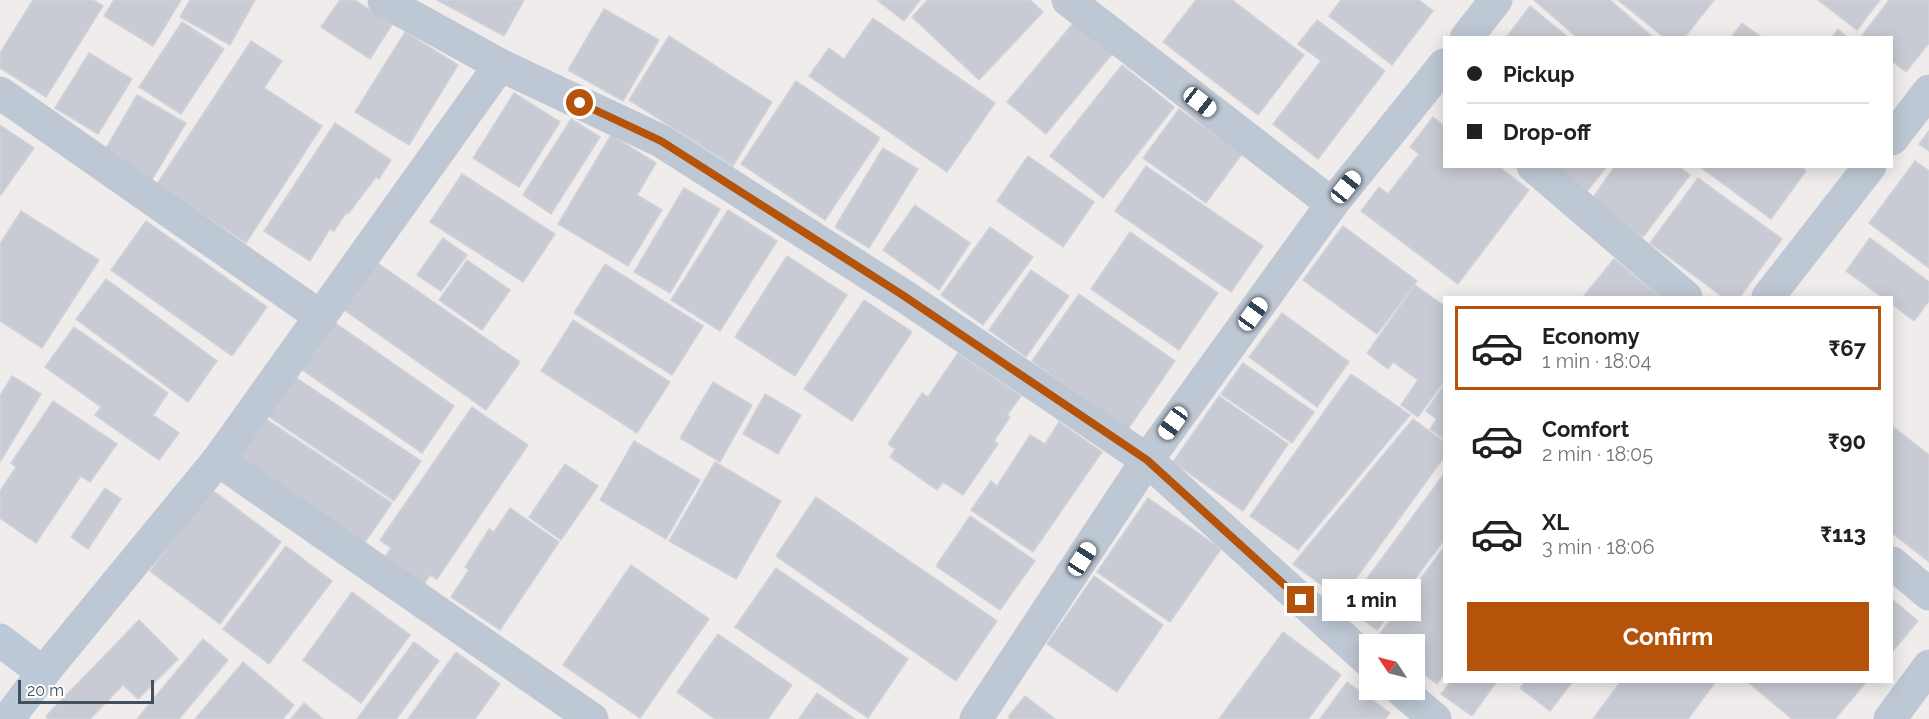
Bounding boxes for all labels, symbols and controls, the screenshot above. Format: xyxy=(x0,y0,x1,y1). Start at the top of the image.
text: Pickup xyxy=(1503,61,1575,87)
car xyxy=(1180,84,1220,120)
route start xyxy=(566,89,593,116)
text: Drop-off xyxy=(1503,119,1591,145)
car xyxy=(1328,167,1364,207)
car xyxy=(1235,294,1271,334)
icon: car xyxy=(1470,321,1524,375)
text: Economy xyxy=(1542,323,1640,349)
text: ₹67 xyxy=(1829,335,1866,361)
text: 1 min · 18:04 xyxy=(1542,349,1651,373)
car xyxy=(1155,403,1191,443)
icon: car xyxy=(1470,414,1524,468)
text: Comfort xyxy=(1542,416,1629,442)
text: ₹90 xyxy=(1828,428,1866,454)
text: 2 min · 18:05 xyxy=(1542,442,1653,466)
icon: car xyxy=(1470,507,1524,561)
text: XL xyxy=(1542,509,1569,535)
text: ₹113 xyxy=(1820,521,1866,547)
text: 3 min · 18:06 xyxy=(1542,535,1655,559)
car xyxy=(1065,539,1099,579)
callout: 1 min xyxy=(1322,579,1421,621)
route end xyxy=(1287,586,1314,613)
text: 1 min xyxy=(1346,588,1397,612)
button: Confirm xyxy=(1467,602,1869,671)
north arrow xyxy=(1359,634,1425,700)
map controls xyxy=(1359,634,1425,700)
scale bar xyxy=(18,677,154,704)
text: 20 m xyxy=(27,681,64,700)

